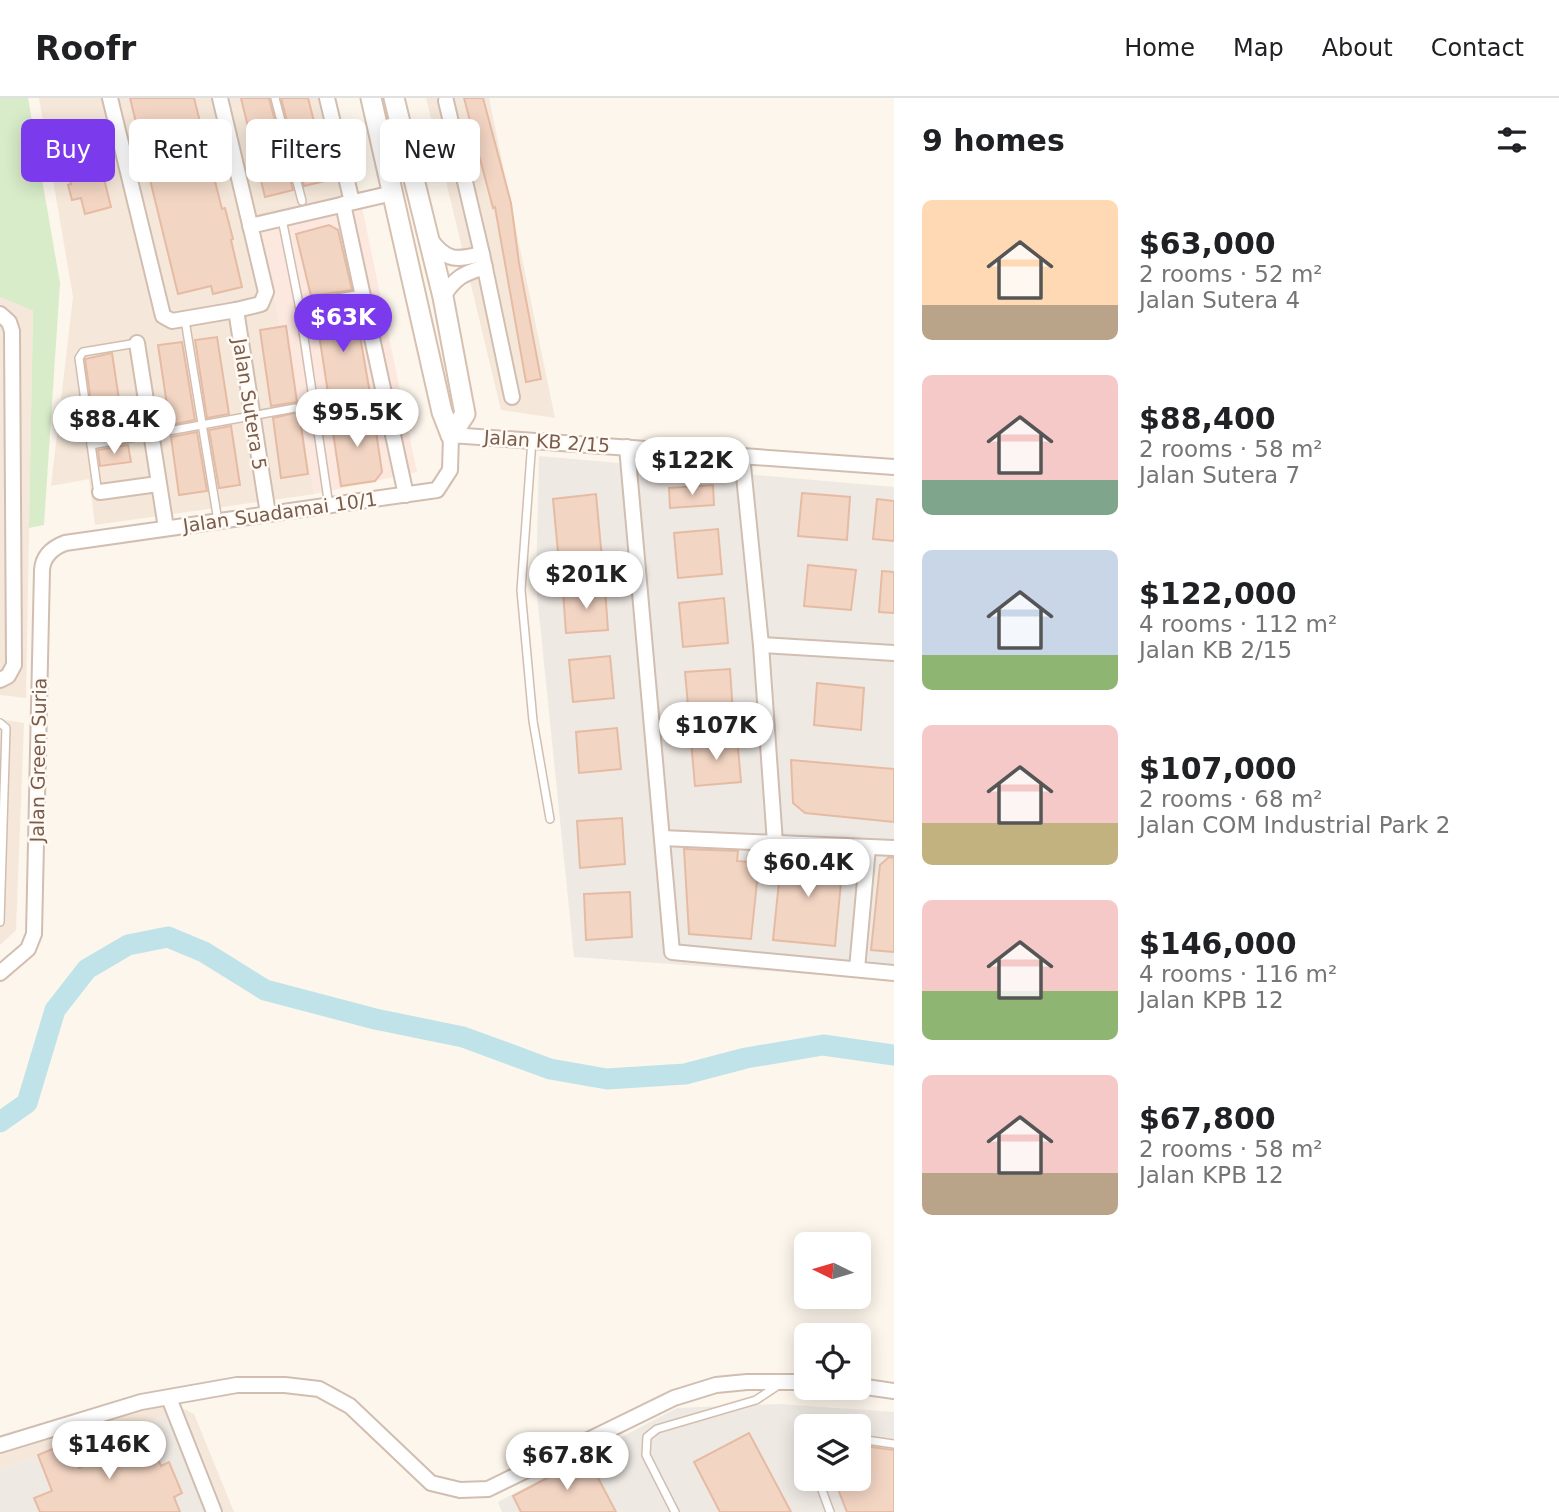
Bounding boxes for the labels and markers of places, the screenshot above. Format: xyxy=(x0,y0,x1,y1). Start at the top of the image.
pin: $63K xyxy=(302,294,384,354)
pin: $95.5K xyxy=(300,390,414,449)
pin: $88.4K xyxy=(57,396,171,456)
pin: $122K xyxy=(643,438,741,497)
pin: $201K xyxy=(537,552,635,611)
pin: $107K xyxy=(667,702,765,762)
pin: $60.4K xyxy=(751,840,865,899)
pin: $146K xyxy=(60,1422,158,1481)
pin: $67.8K xyxy=(510,1432,624,1492)

